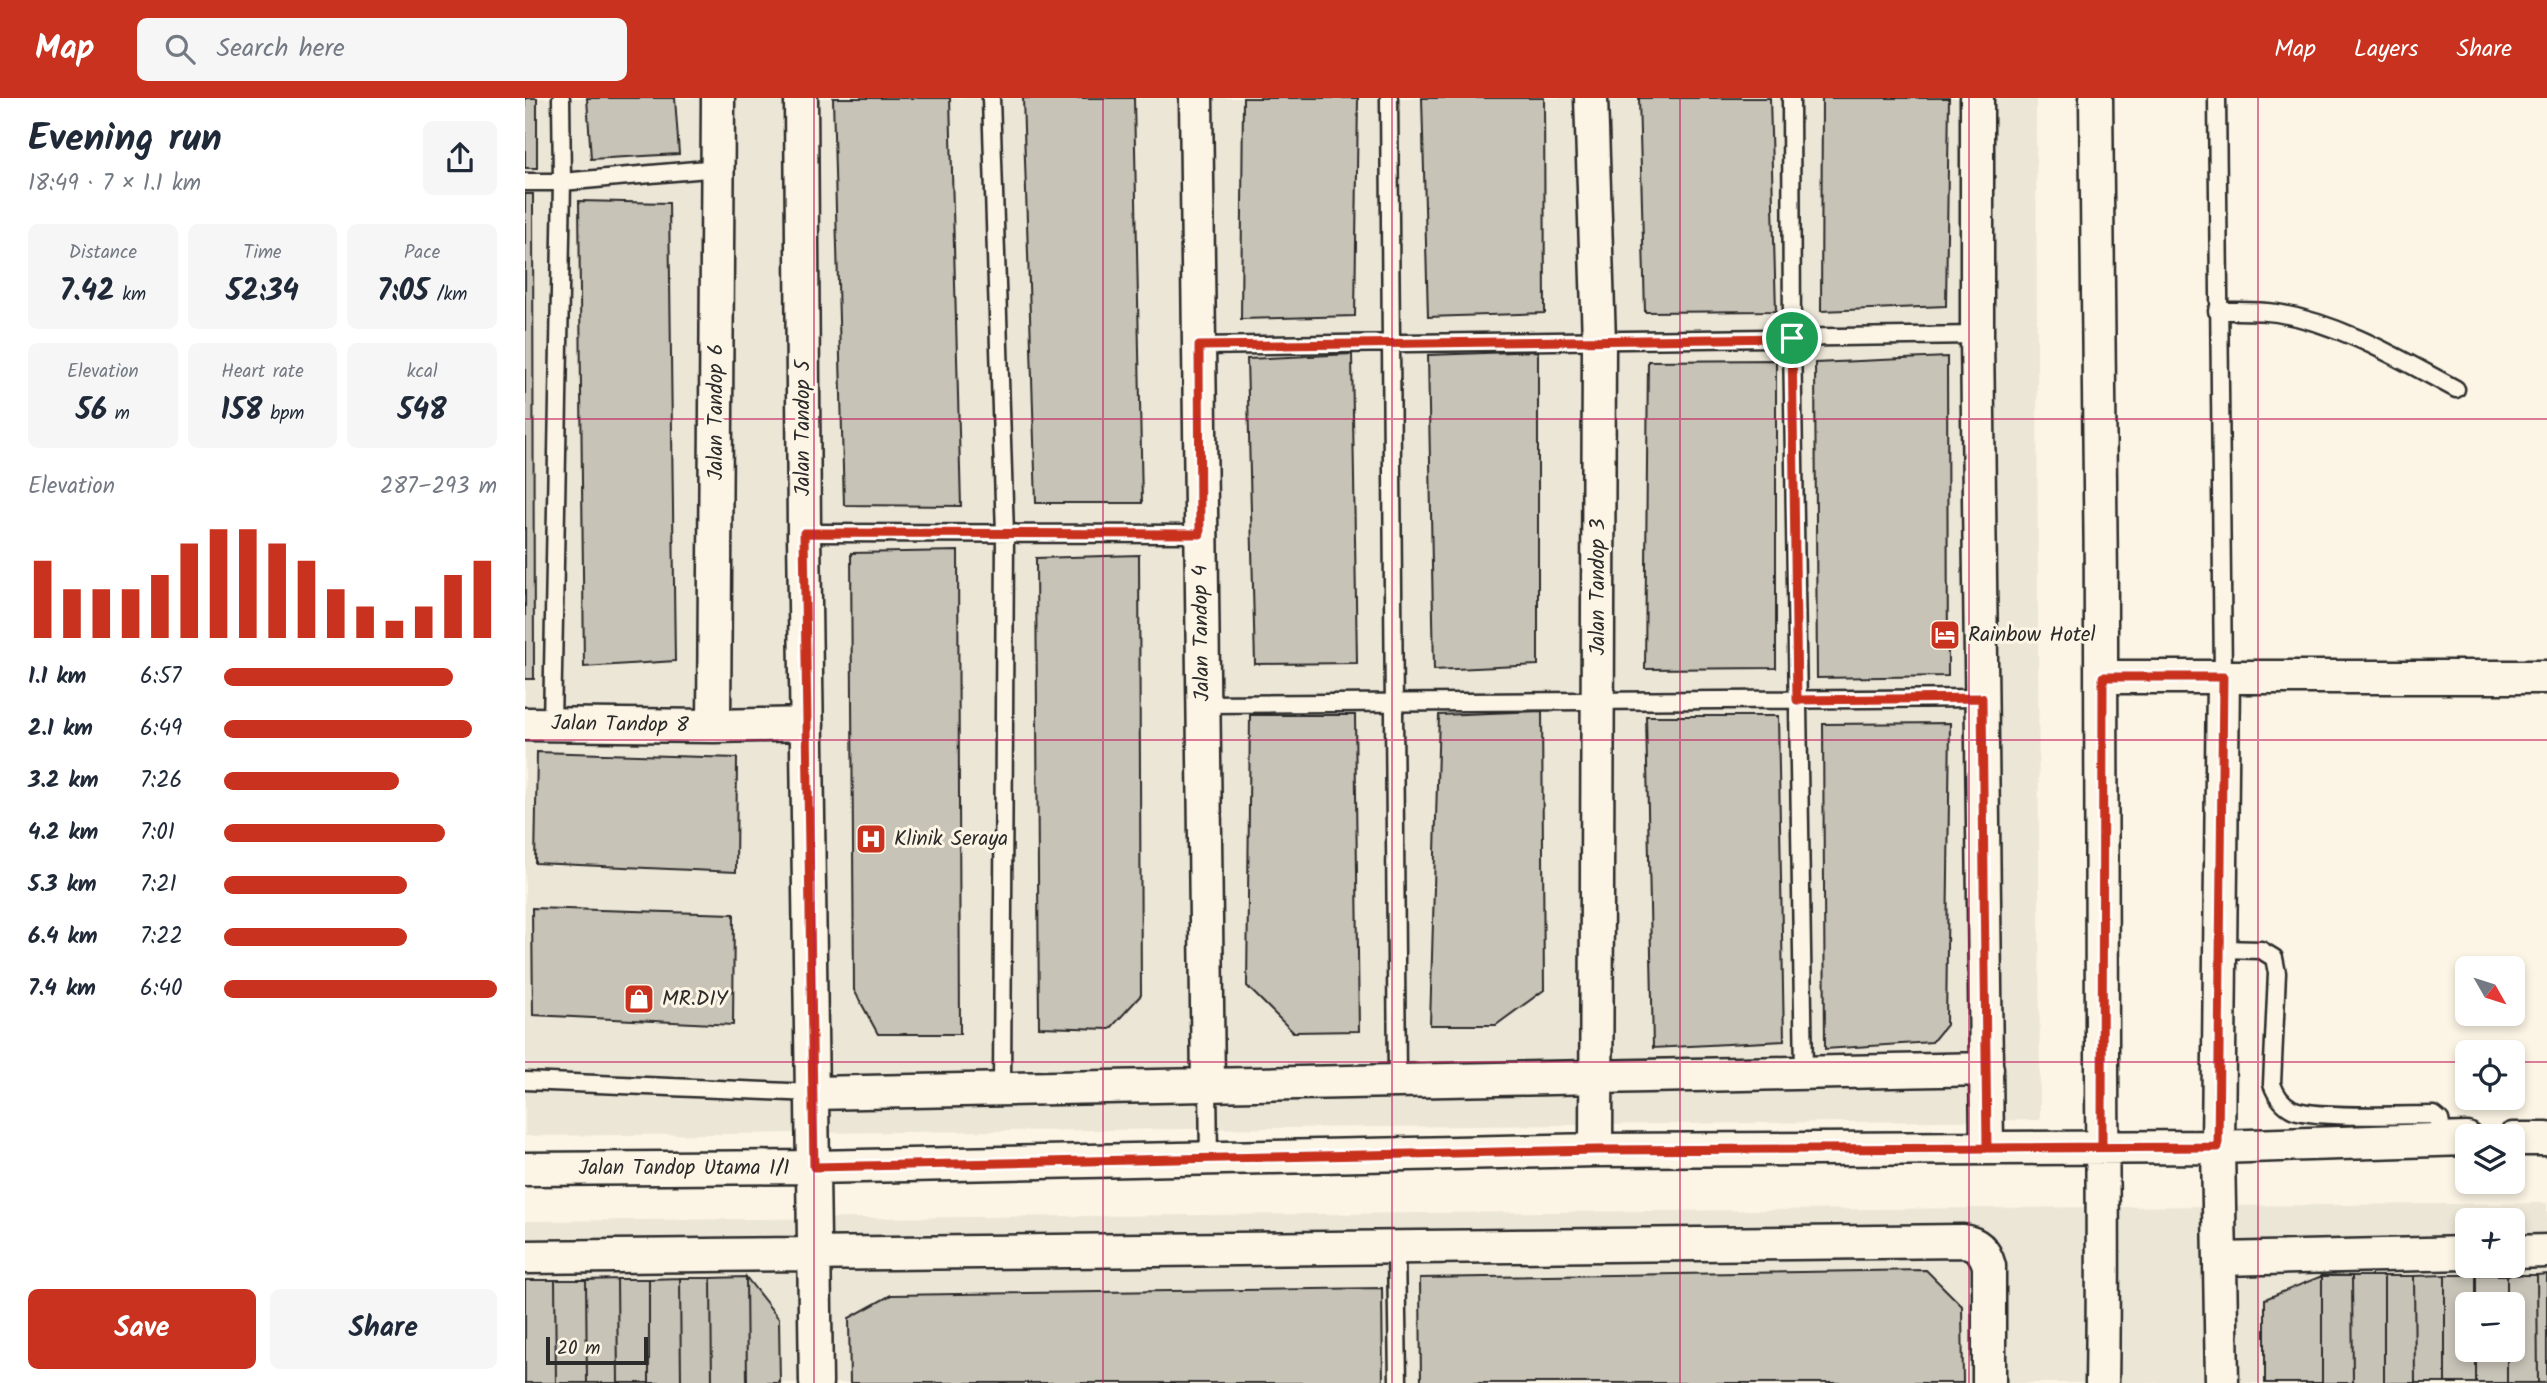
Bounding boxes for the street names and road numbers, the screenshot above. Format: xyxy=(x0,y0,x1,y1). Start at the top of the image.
street label: Jalan Tandop 6 xyxy=(700,344,733,480)
street label: Jalan Tandop 5 xyxy=(787,358,820,496)
street label: Jalan Tandop 3 xyxy=(1582,518,1615,656)
street label: Jalan Tandop 4 xyxy=(1184,564,1220,702)
street label: Jalan Tandop 8 xyxy=(551,707,689,743)
street label: Jalan Tandop Utama 1/1 xyxy=(578,1152,790,1185)

